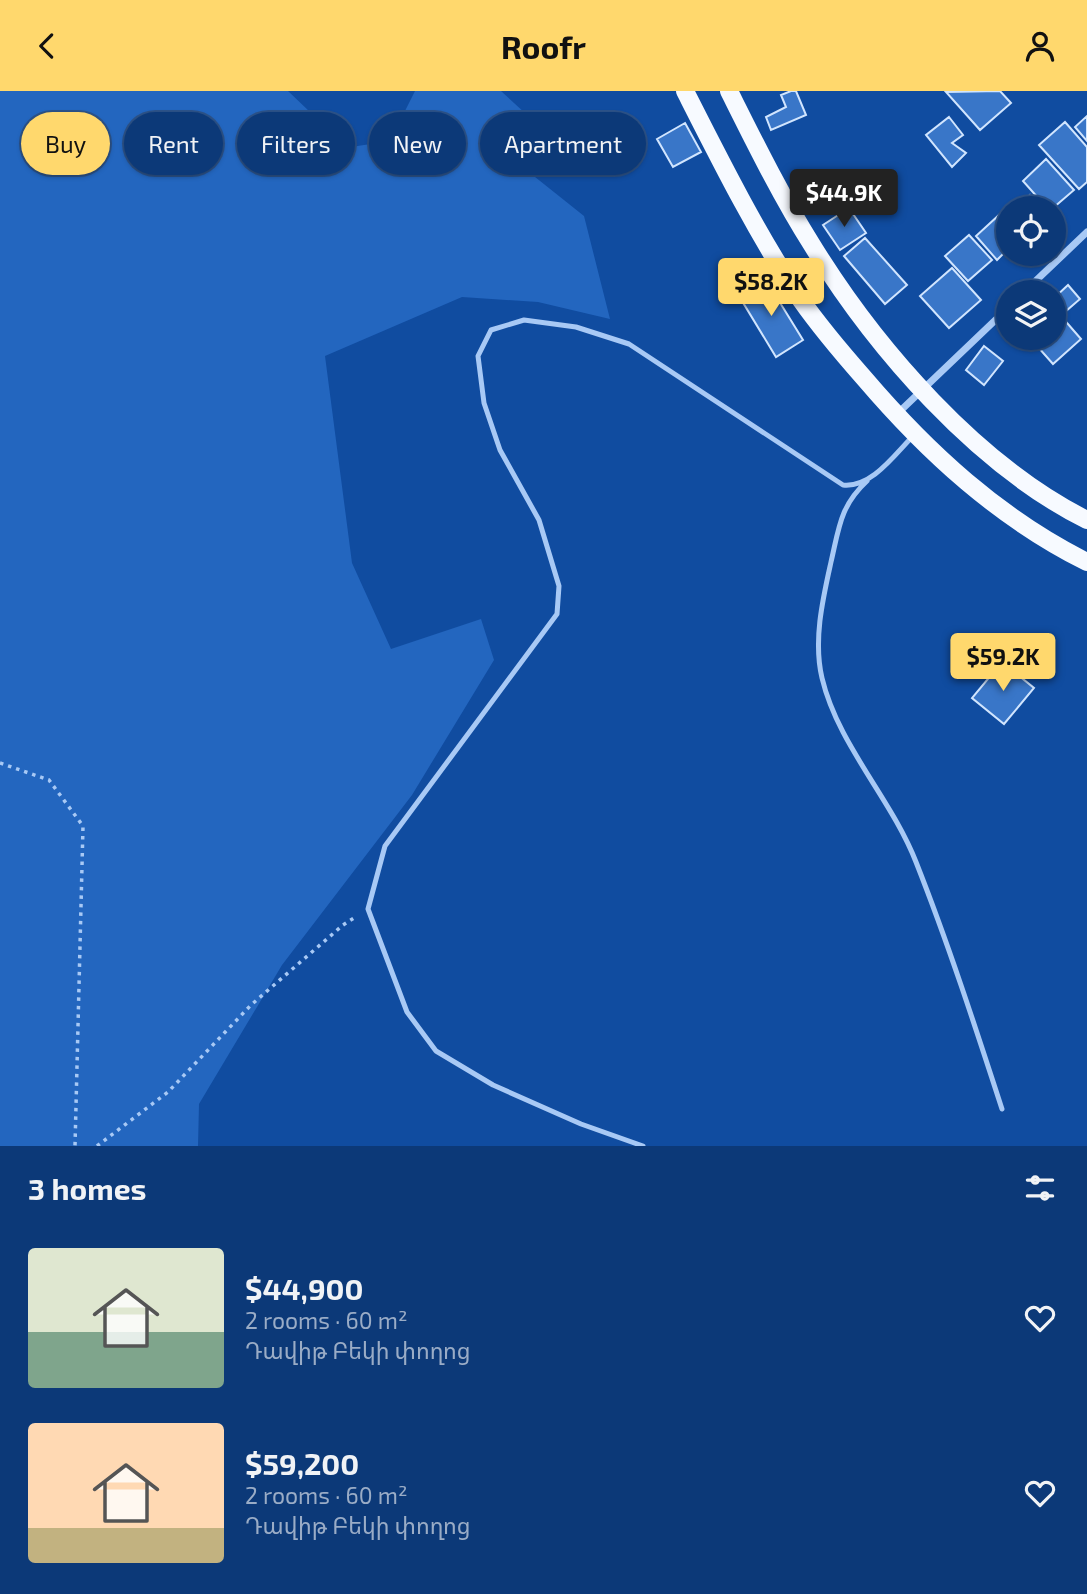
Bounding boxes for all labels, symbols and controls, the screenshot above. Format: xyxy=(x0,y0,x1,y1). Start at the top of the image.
icon: back xyxy=(28,27,66,65)
text: Roofr xyxy=(501,27,586,65)
icon: person xyxy=(1021,27,1059,65)
chip: Buy xyxy=(21,112,110,175)
chip: Rent xyxy=(124,112,223,175)
chip: Filters xyxy=(237,112,355,175)
chip: New xyxy=(369,112,466,175)
chip: Apartment xyxy=(480,112,646,175)
pin: $44.9K xyxy=(787,169,901,229)
text: $44.9K xyxy=(806,178,882,206)
map controls xyxy=(996,196,1066,350)
button: locate xyxy=(996,196,1066,266)
pin: $58.2K xyxy=(714,259,828,318)
text: $58.2K xyxy=(734,267,808,295)
button: layers xyxy=(996,280,1066,350)
pin: $59.2K xyxy=(946,633,1060,693)
text: $59.2K xyxy=(966,642,1040,670)
icon: filters xyxy=(1021,1169,1059,1207)
text: 3 homes xyxy=(28,1170,147,1206)
text: $44,900 xyxy=(245,1270,363,1306)
icon: home xyxy=(84,1276,168,1360)
icon: heart xyxy=(1021,1299,1059,1337)
text: 2 rooms · 60 m² xyxy=(245,1306,407,1334)
text: Դավիթ Բեկի փողոց xyxy=(245,1336,470,1364)
text: $59,200 xyxy=(245,1445,359,1481)
icon: home xyxy=(84,1451,168,1535)
icon: heart xyxy=(1021,1474,1059,1512)
text: 2 rooms · 60 m² xyxy=(245,1481,407,1509)
text: Դավիթ Բեկի փողոց xyxy=(245,1511,470,1539)

